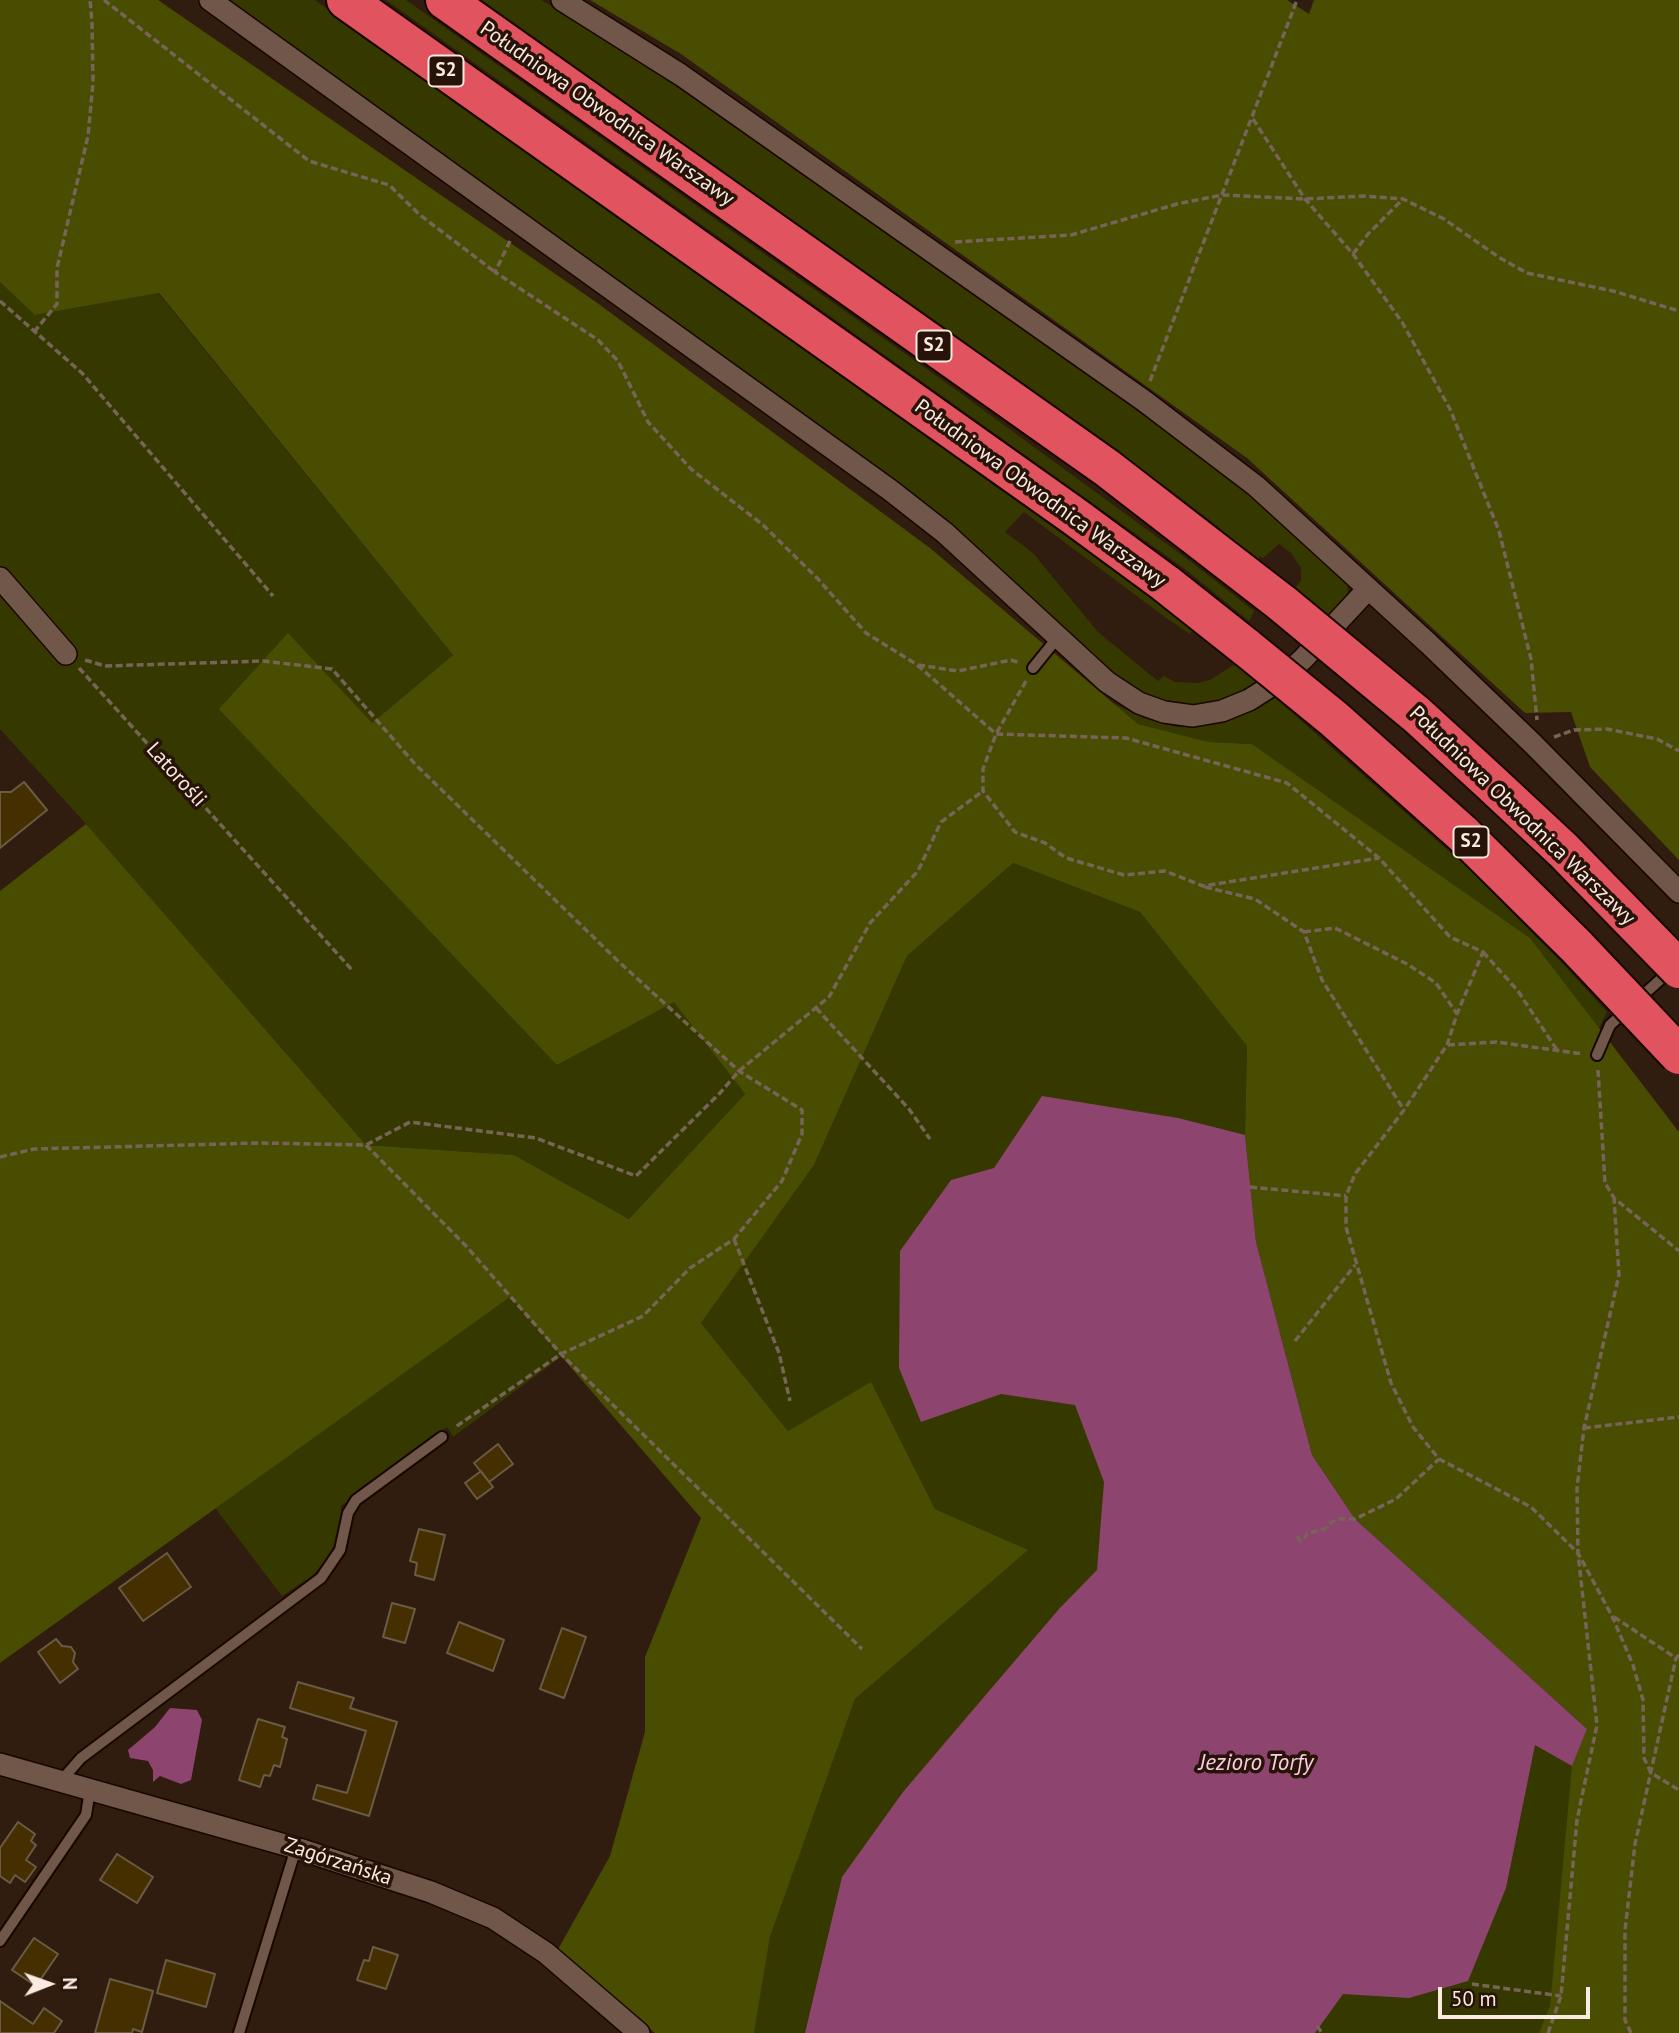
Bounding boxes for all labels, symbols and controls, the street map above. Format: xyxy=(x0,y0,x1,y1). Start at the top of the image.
street label: Południowa Obwodnica Warszawy xyxy=(475,16,739,212)
road number: S2 xyxy=(428,55,464,86)
road number: S2 xyxy=(916,330,951,362)
street label: Południowa Obwodnica Warszawy xyxy=(909,394,1171,594)
street label: Południowa Obwodnica Warszawy xyxy=(1404,701,1640,931)
street label: Latorośli xyxy=(141,738,211,812)
road number: S2 xyxy=(1454,827,1488,858)
water label: Jezioro Torfy xyxy=(1199,1749,1313,1777)
street label: Zagórzańska xyxy=(281,1833,395,1891)
north arrow xyxy=(14,1949,84,2019)
scale bar xyxy=(1441,1974,1593,2018)
text: N xyxy=(58,1977,82,1990)
text: 50 m xyxy=(1451,1985,1497,2012)

